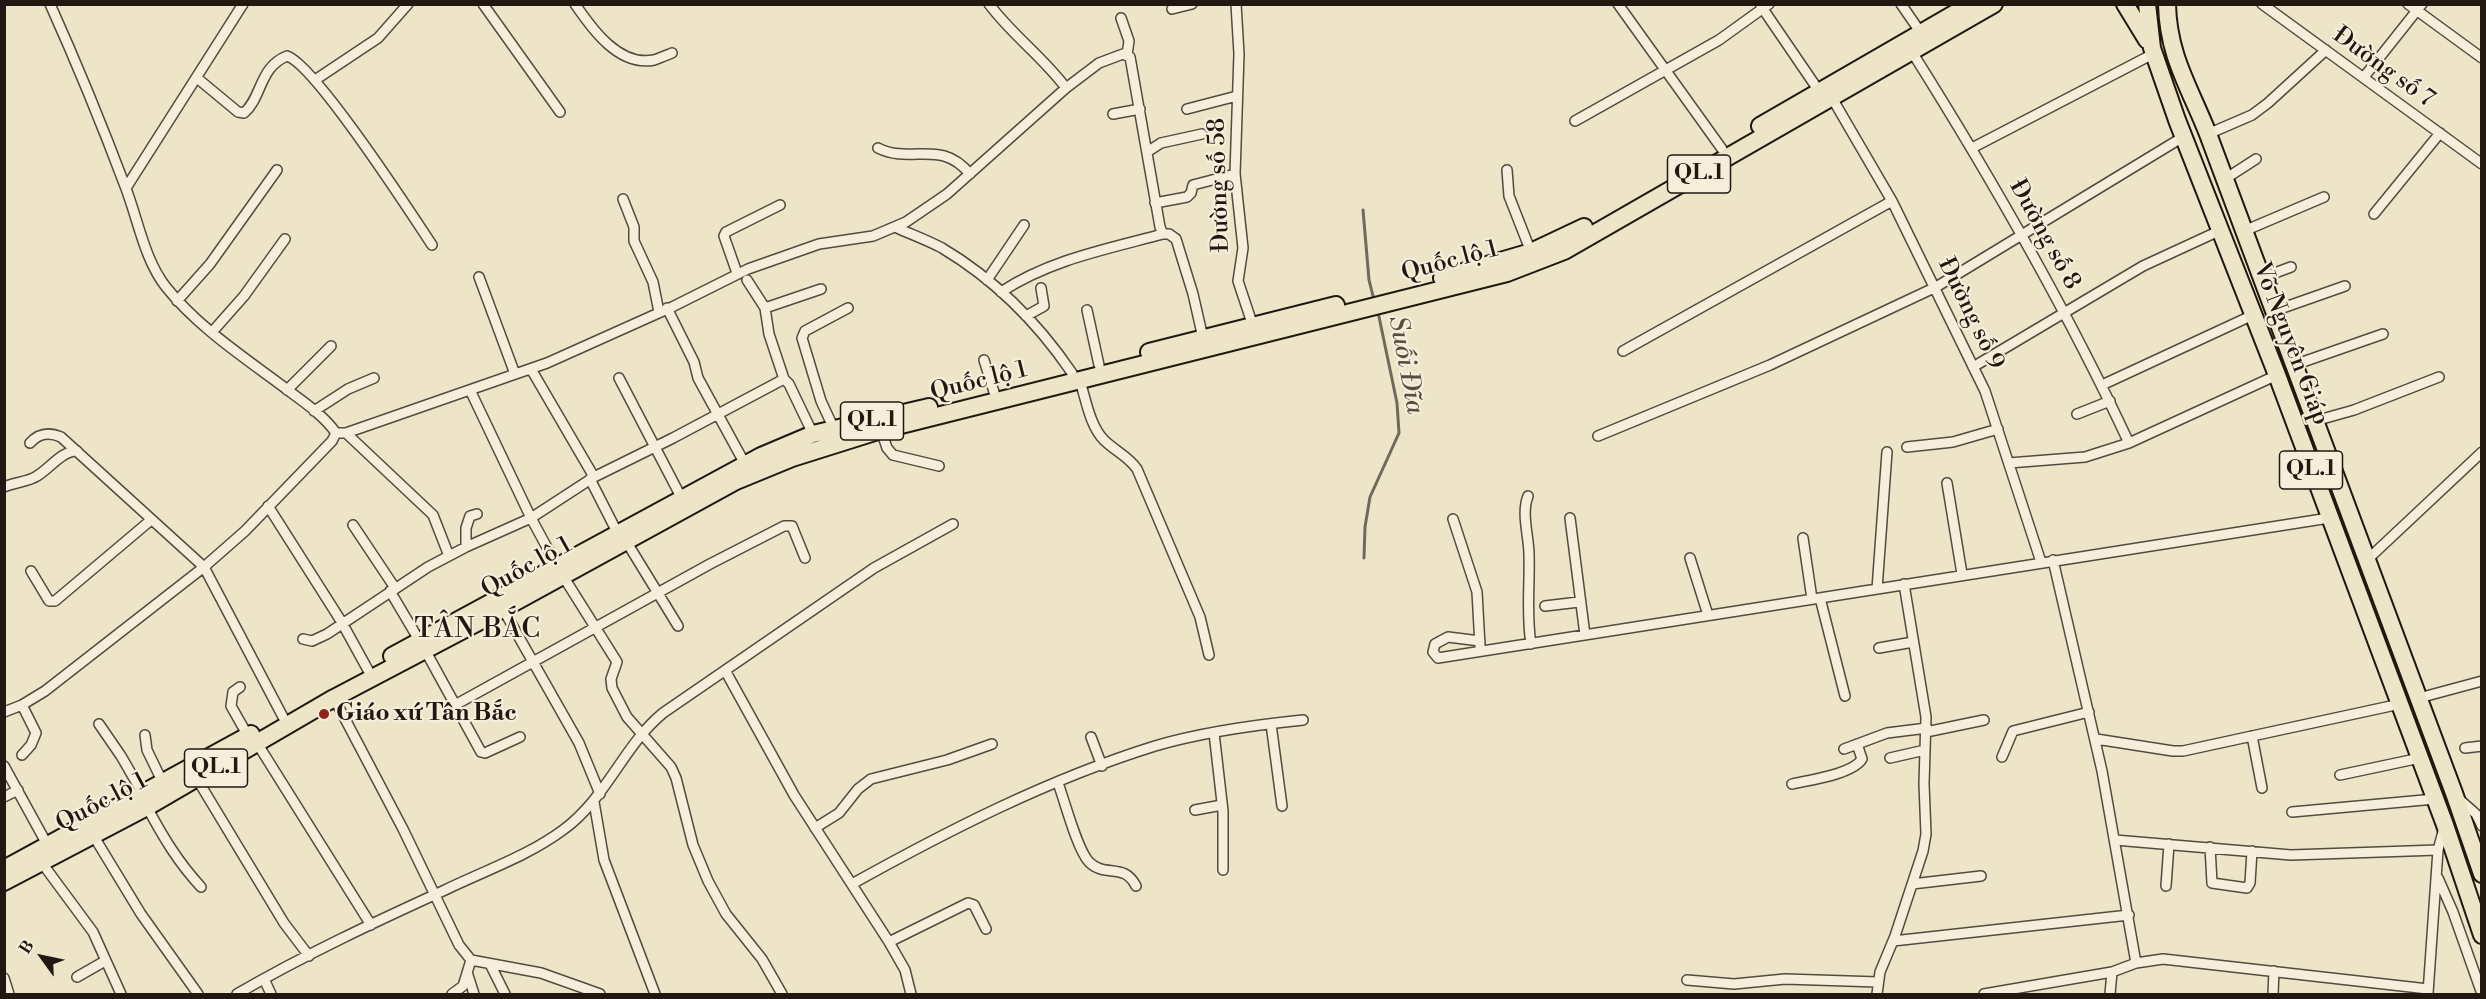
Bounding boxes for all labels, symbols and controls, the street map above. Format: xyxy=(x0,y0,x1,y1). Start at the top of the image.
street label: Đường số 7 xyxy=(2327,22,2439,114)
street label: Đường số 58 xyxy=(1203,117,1237,253)
road number: QL.1 xyxy=(1668,155,1730,193)
street label: Đường số 8 xyxy=(2002,175,2086,295)
street label: Quốc lộ 1 xyxy=(1399,235,1501,289)
street label: Đường số 9 xyxy=(1931,253,2009,375)
street label: Võ Nguyên Giáp xyxy=(2246,259,2334,429)
water label: Suối Đĩa xyxy=(1380,313,1430,417)
street label: Quốc lộ 1 xyxy=(928,356,1030,408)
road number: QL.1 xyxy=(840,402,904,440)
road number: QL.1 xyxy=(2280,451,2342,489)
street label: Quốc lộ 1 xyxy=(477,531,577,605)
district label: TÂN BẮC xyxy=(415,615,541,647)
place label: Giáo xứ Tân Bắc xyxy=(336,700,517,728)
marker: Giáo xứ Tân Bắc xyxy=(317,707,331,721)
road number: QL.1 xyxy=(184,749,248,787)
street label: Quốc lộ 1 xyxy=(52,767,152,839)
north arrow xyxy=(12,927,72,987)
text: B xyxy=(15,937,39,958)

